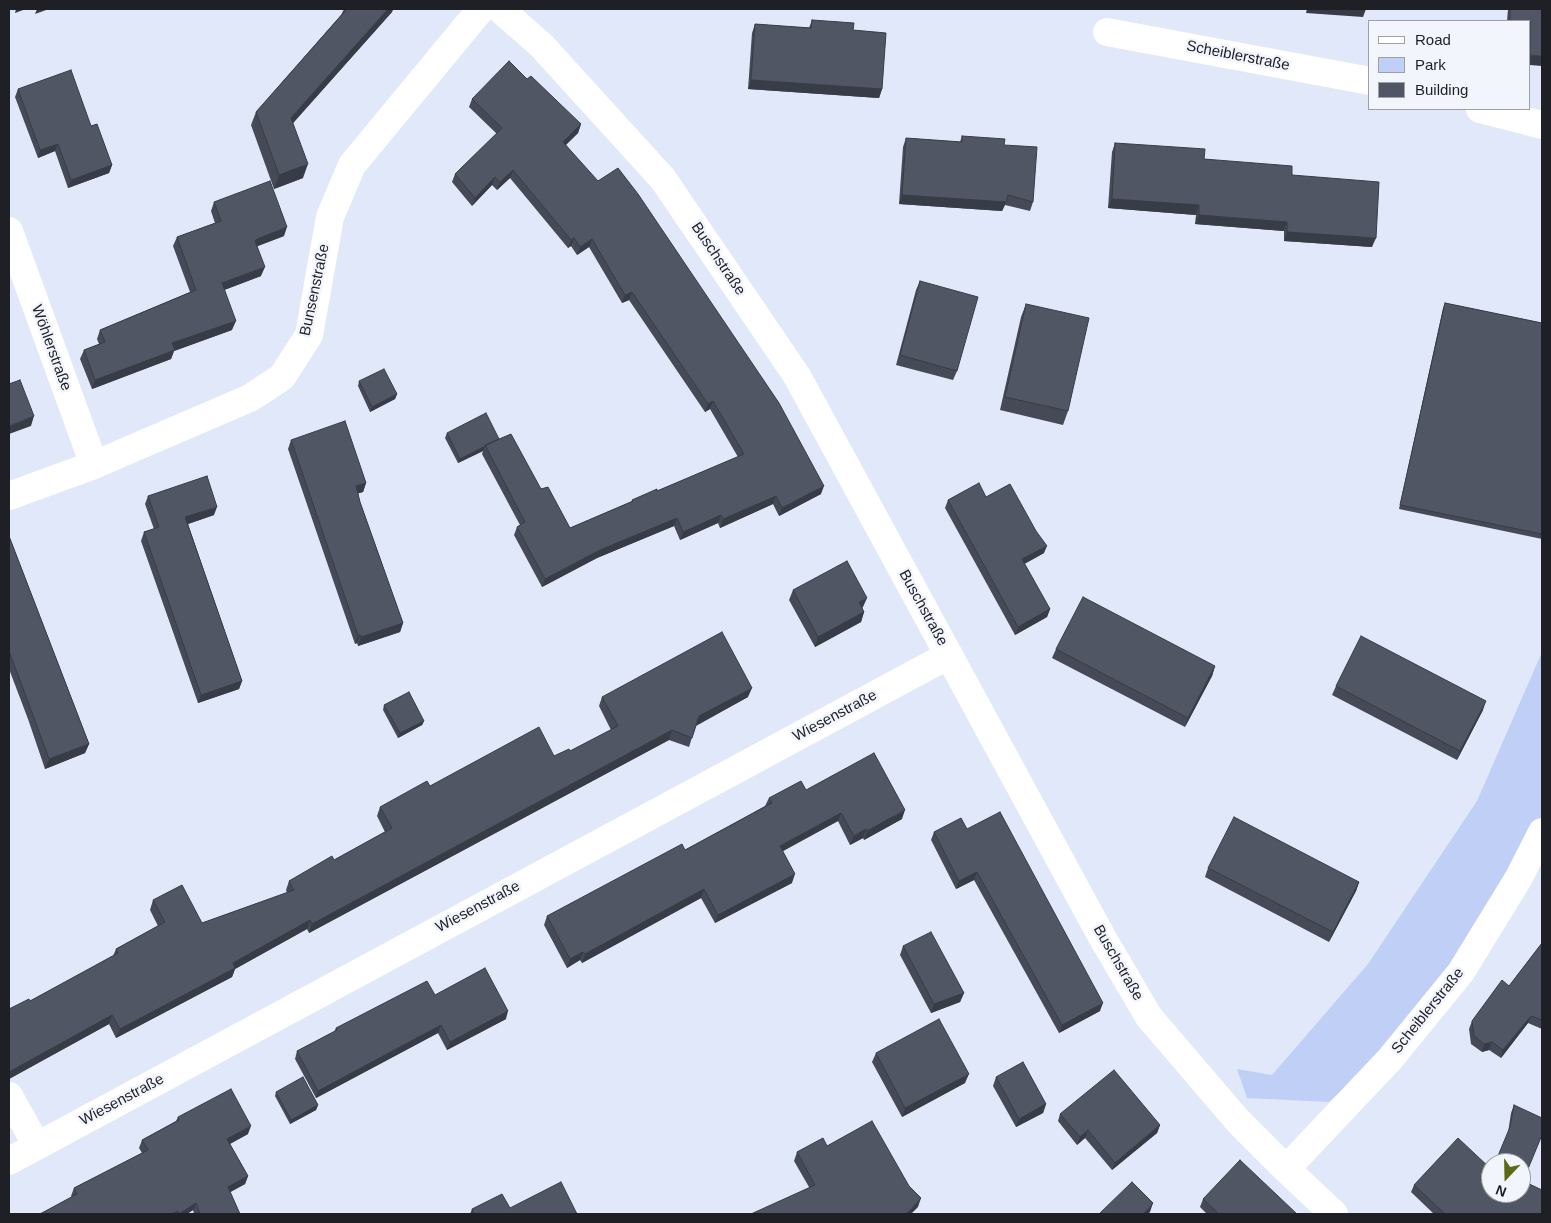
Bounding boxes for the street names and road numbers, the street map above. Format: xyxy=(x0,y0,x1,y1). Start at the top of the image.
street label: Scheiblerstraße xyxy=(1185,37,1291,75)
street label: Buschstraße xyxy=(687,219,749,299)
street label: Bunsenstraße xyxy=(296,242,334,338)
street label: Wöhlerstraße xyxy=(27,303,75,393)
street label: Buschstraße xyxy=(895,567,951,649)
street label: Wiesenstraße xyxy=(790,686,880,746)
street label: Wiesenstraße xyxy=(433,877,523,937)
street label: Buschstraße xyxy=(1089,922,1147,1004)
street label: Scheiblerstraße xyxy=(1388,965,1468,1057)
street label: Wiesenstraße xyxy=(77,1070,167,1130)

